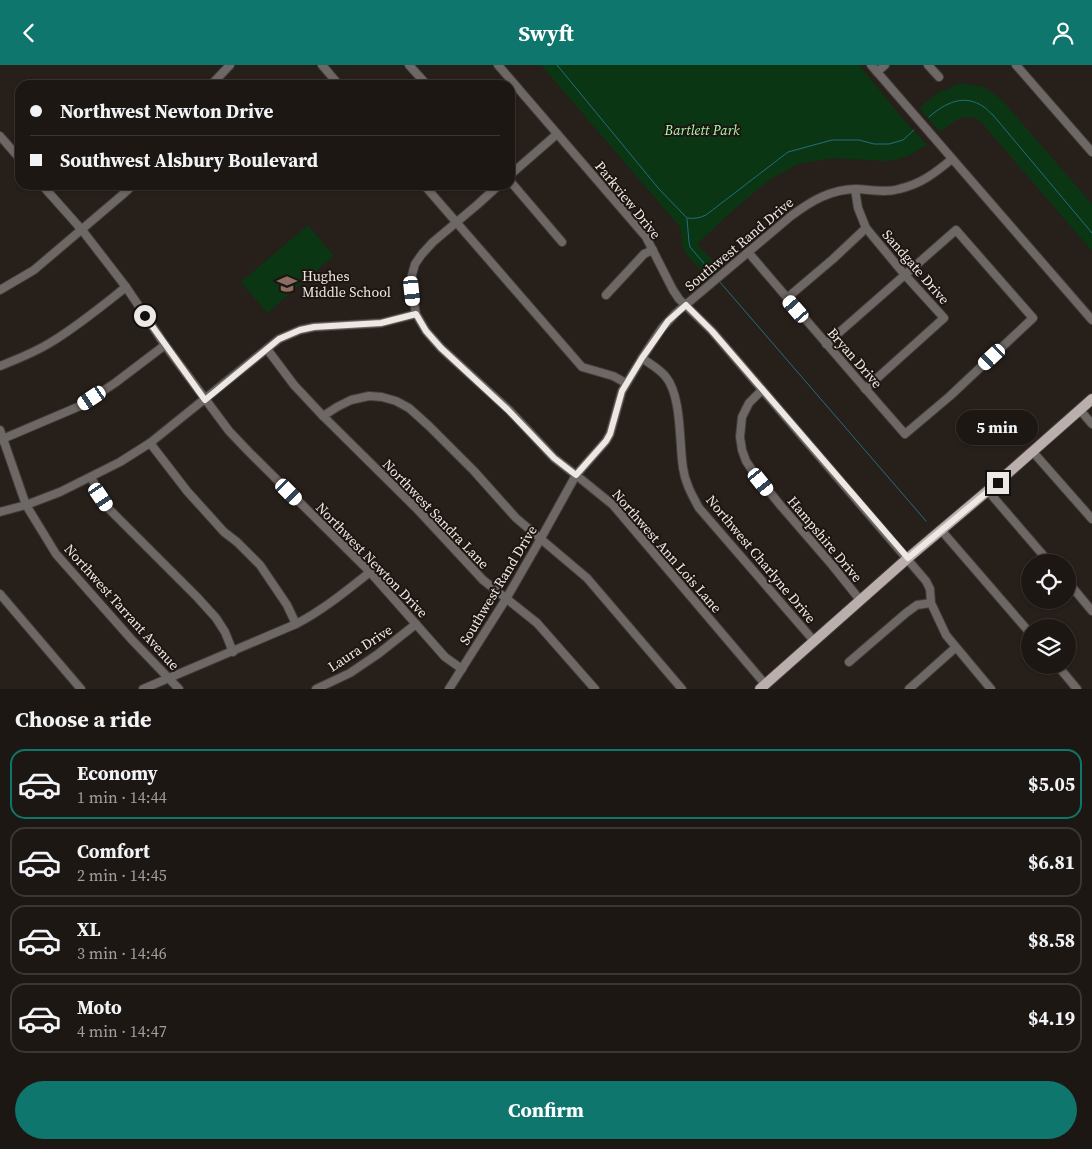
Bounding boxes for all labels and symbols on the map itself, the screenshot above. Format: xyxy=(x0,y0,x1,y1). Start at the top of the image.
park label: Bartlett Park xyxy=(663,120,740,140)
street label: Parkview Drive xyxy=(590,157,666,243)
street label: Southwest Rand Drive xyxy=(680,192,798,296)
street label: Sandgate Drive xyxy=(878,225,954,309)
place label: Hughes Middle School xyxy=(302,266,391,302)
school or university icon: Hughes Middle School xyxy=(276,273,298,295)
car xyxy=(402,275,421,307)
car xyxy=(780,293,811,325)
route start xyxy=(134,305,156,327)
street label: Bryan Drive xyxy=(823,323,887,393)
car xyxy=(975,341,1008,373)
car xyxy=(75,383,108,413)
callout: 5 min xyxy=(957,411,1039,445)
street label: Northwest Sandra Lane xyxy=(378,455,494,573)
car xyxy=(745,466,776,498)
route end xyxy=(987,472,1009,494)
car xyxy=(273,476,304,508)
car xyxy=(86,480,115,514)
street label: Northwest Ann Lois Lane xyxy=(608,485,726,617)
street label: Northwest Charlyne Drive xyxy=(701,491,821,627)
street label: Hampshire Drive xyxy=(783,492,867,586)
street label: Northwest Newton Drive xyxy=(311,498,433,622)
street label: Southwest Rand Drive xyxy=(454,521,542,649)
street label: Northwest Tarrant Avenue xyxy=(60,540,184,674)
street label: Laura Drive xyxy=(324,620,396,676)

